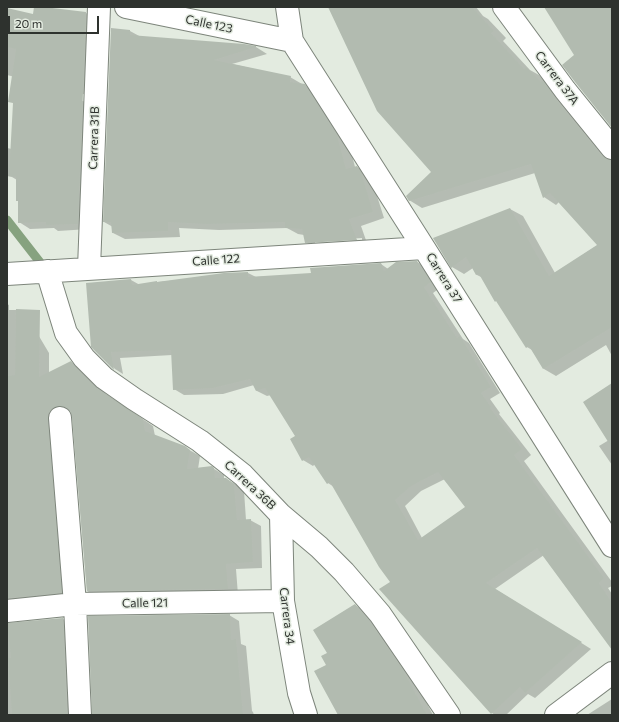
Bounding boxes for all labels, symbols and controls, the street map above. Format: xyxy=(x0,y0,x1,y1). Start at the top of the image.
scale bar xyxy=(10,8,101,34)
street label: Calle 123 xyxy=(184,12,234,36)
text: 20 m xyxy=(15,16,42,30)
street label: Carrera 37A xyxy=(532,48,582,108)
street label: Carrera 31B xyxy=(86,106,102,170)
street label: Carrera 37 xyxy=(423,250,465,306)
street label: Calle 122 xyxy=(192,251,240,269)
street label: Carrera 36B xyxy=(221,457,279,513)
street label: Carrera 34 xyxy=(276,587,298,645)
street label: Calle 121 xyxy=(122,595,168,611)

